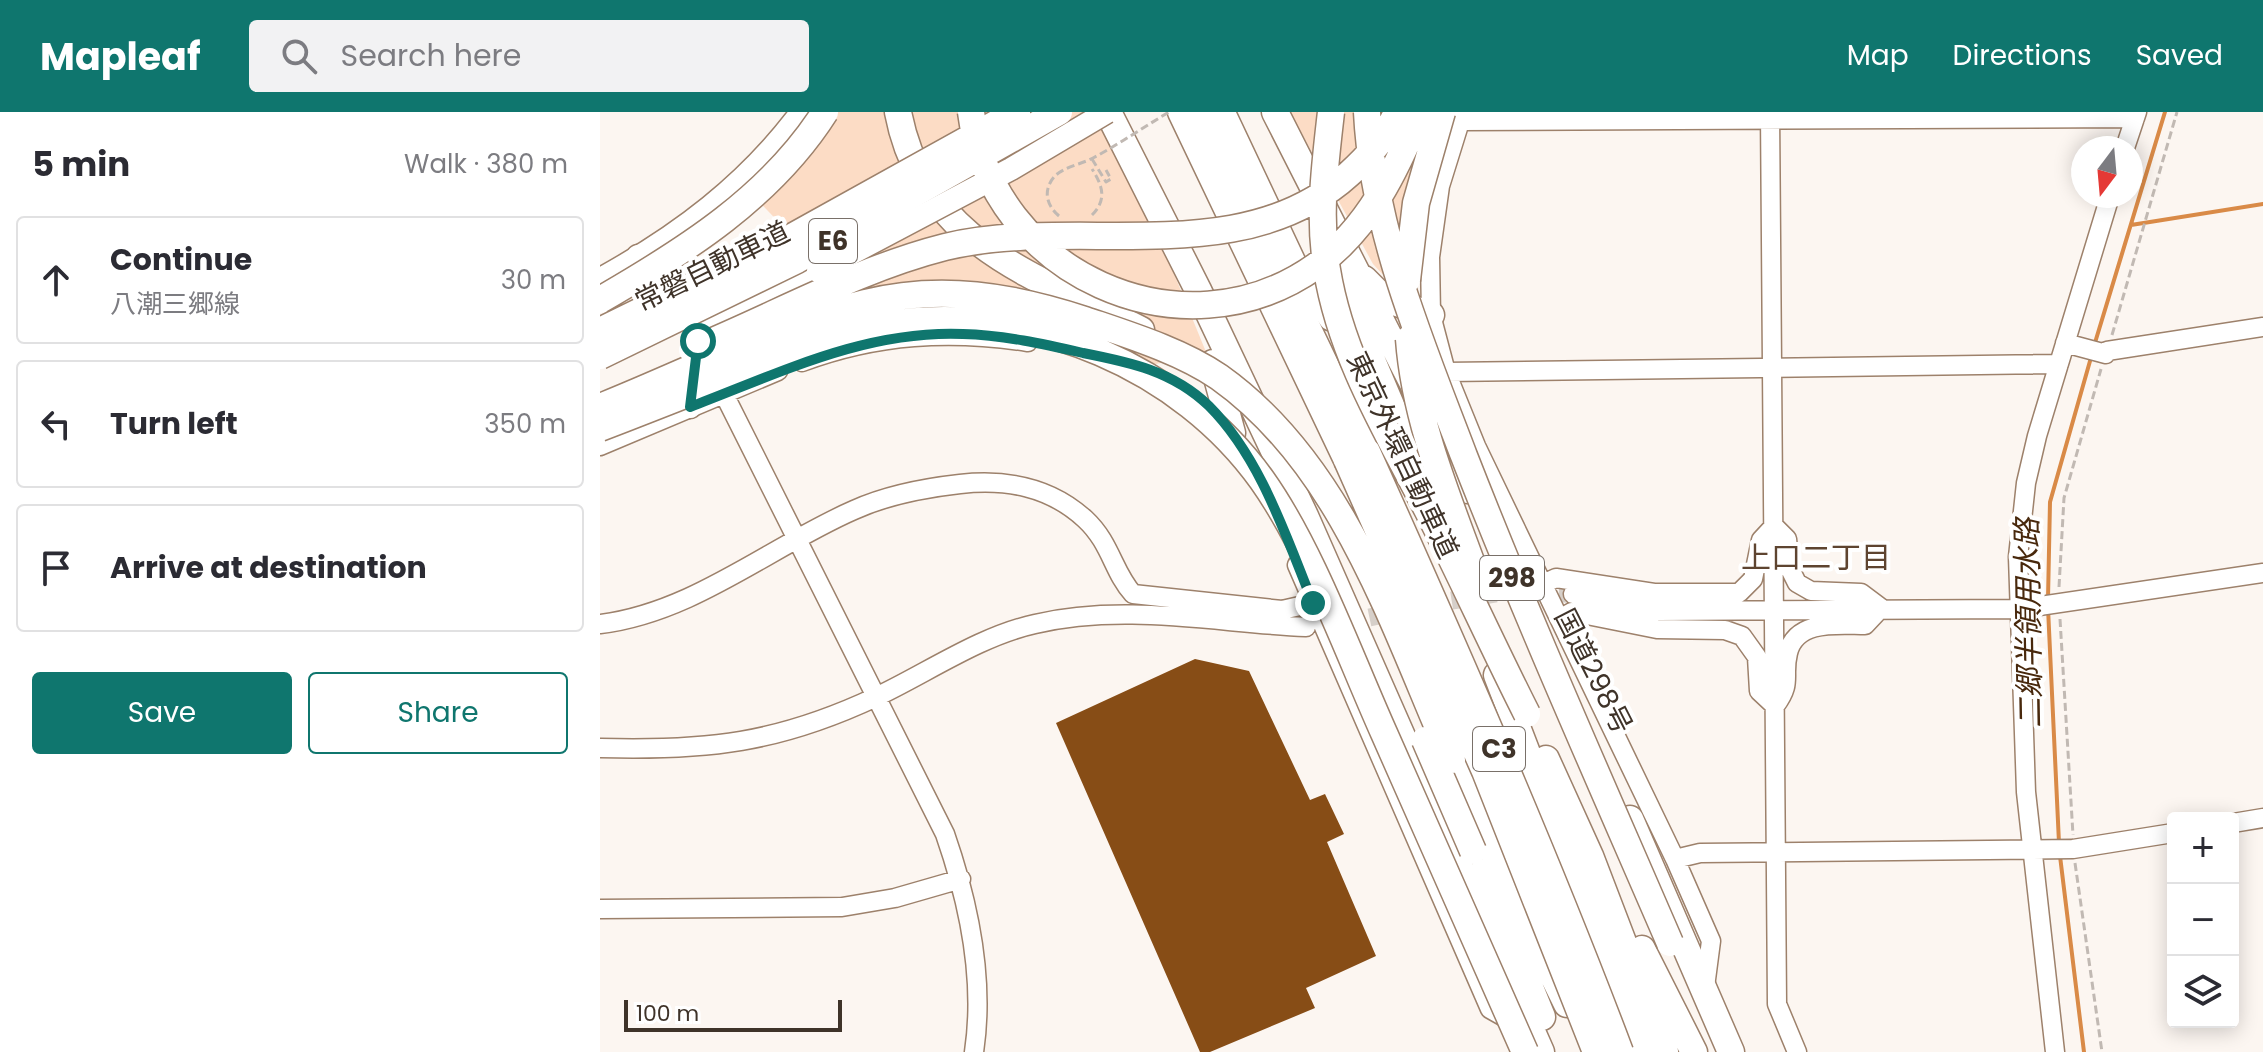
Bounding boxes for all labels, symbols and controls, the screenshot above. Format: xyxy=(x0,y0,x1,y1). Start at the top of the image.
search box xyxy=(249,20,809,92)
text: Mapleaf xyxy=(40,30,201,83)
icon: search xyxy=(277,34,321,78)
text: Search here xyxy=(341,34,521,77)
text: Map xyxy=(1847,36,1909,75)
text: Directions xyxy=(1953,36,2092,75)
text: Saved xyxy=(2136,36,2223,75)
north arrow xyxy=(2071,136,2143,208)
text: 5 min xyxy=(32,140,130,188)
text: Walk · 380 m xyxy=(404,146,568,182)
street label: 常磐自動車道 xyxy=(628,212,796,321)
road number: E6 xyxy=(809,219,857,263)
text: Continue xyxy=(110,238,252,281)
icon: ahead xyxy=(34,258,78,302)
text: 30 m xyxy=(501,262,566,298)
text: 八潮三郷線 xyxy=(110,286,240,322)
route start xyxy=(680,323,716,359)
street label: 東京外環自動車道 xyxy=(1338,345,1468,565)
icon: left xyxy=(34,402,78,446)
text: Turn left xyxy=(110,402,238,445)
text: 350 m xyxy=(484,406,566,442)
water label: 二郷半領用水路 xyxy=(2005,515,2052,728)
district label: 上口二丁目 xyxy=(1741,536,1891,579)
icon: arrive xyxy=(34,546,78,590)
text: Arrive at destination xyxy=(110,546,427,589)
road number: 298 xyxy=(1480,556,1544,600)
route end xyxy=(1295,585,1331,621)
street label: 国道298号 xyxy=(1545,602,1642,740)
button: Save xyxy=(32,672,292,754)
button: Share xyxy=(308,672,568,754)
road number: C3 xyxy=(1473,727,1525,771)
map controls xyxy=(2167,812,2239,1028)
button: + xyxy=(2167,812,2239,884)
button: − xyxy=(2167,884,2239,956)
button: layers xyxy=(2167,956,2239,1028)
scale bar xyxy=(624,996,842,1032)
text: 100 m xyxy=(636,998,699,1029)

